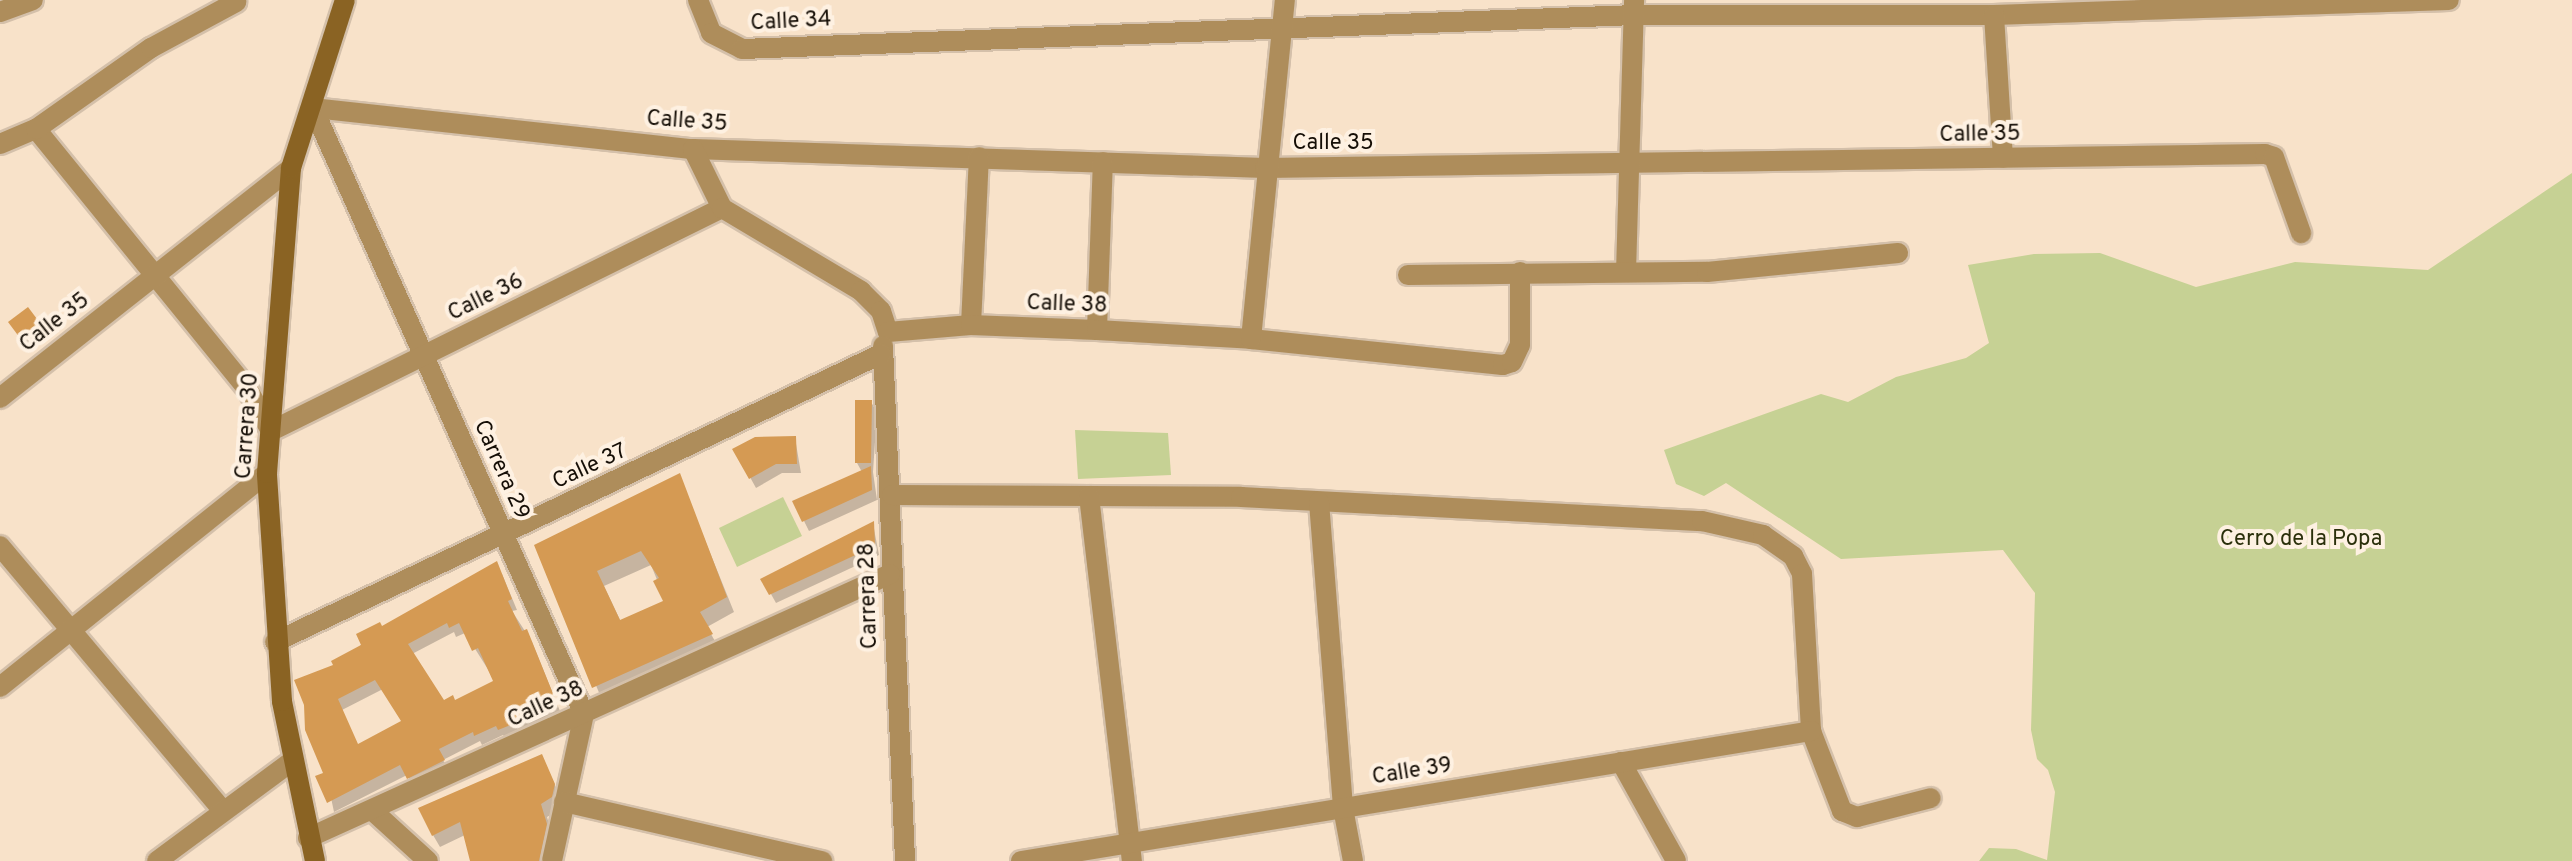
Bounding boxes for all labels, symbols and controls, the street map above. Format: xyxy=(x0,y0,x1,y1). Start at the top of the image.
street label: Calle 34 xyxy=(750,7,832,37)
street label: Calle 35 xyxy=(646,106,728,138)
street label: Calle 35 xyxy=(1939,121,2021,149)
street label: Calle 35 xyxy=(1292,131,1374,157)
street label: Calle 36 xyxy=(444,268,528,328)
street label: Calle 35 xyxy=(15,288,95,358)
street label: Calle 38 xyxy=(1026,290,1108,320)
street label: Carrera 30 xyxy=(231,372,265,480)
street label: Carrera 29 xyxy=(467,416,535,524)
street label: Calle 37 xyxy=(549,438,631,496)
park label: Cerro de la Popa xyxy=(2220,527,2382,553)
street label: Carrera 28 xyxy=(854,542,884,650)
street label: Calle 38 xyxy=(504,676,588,734)
street label: Calle 39 xyxy=(1370,753,1454,791)

